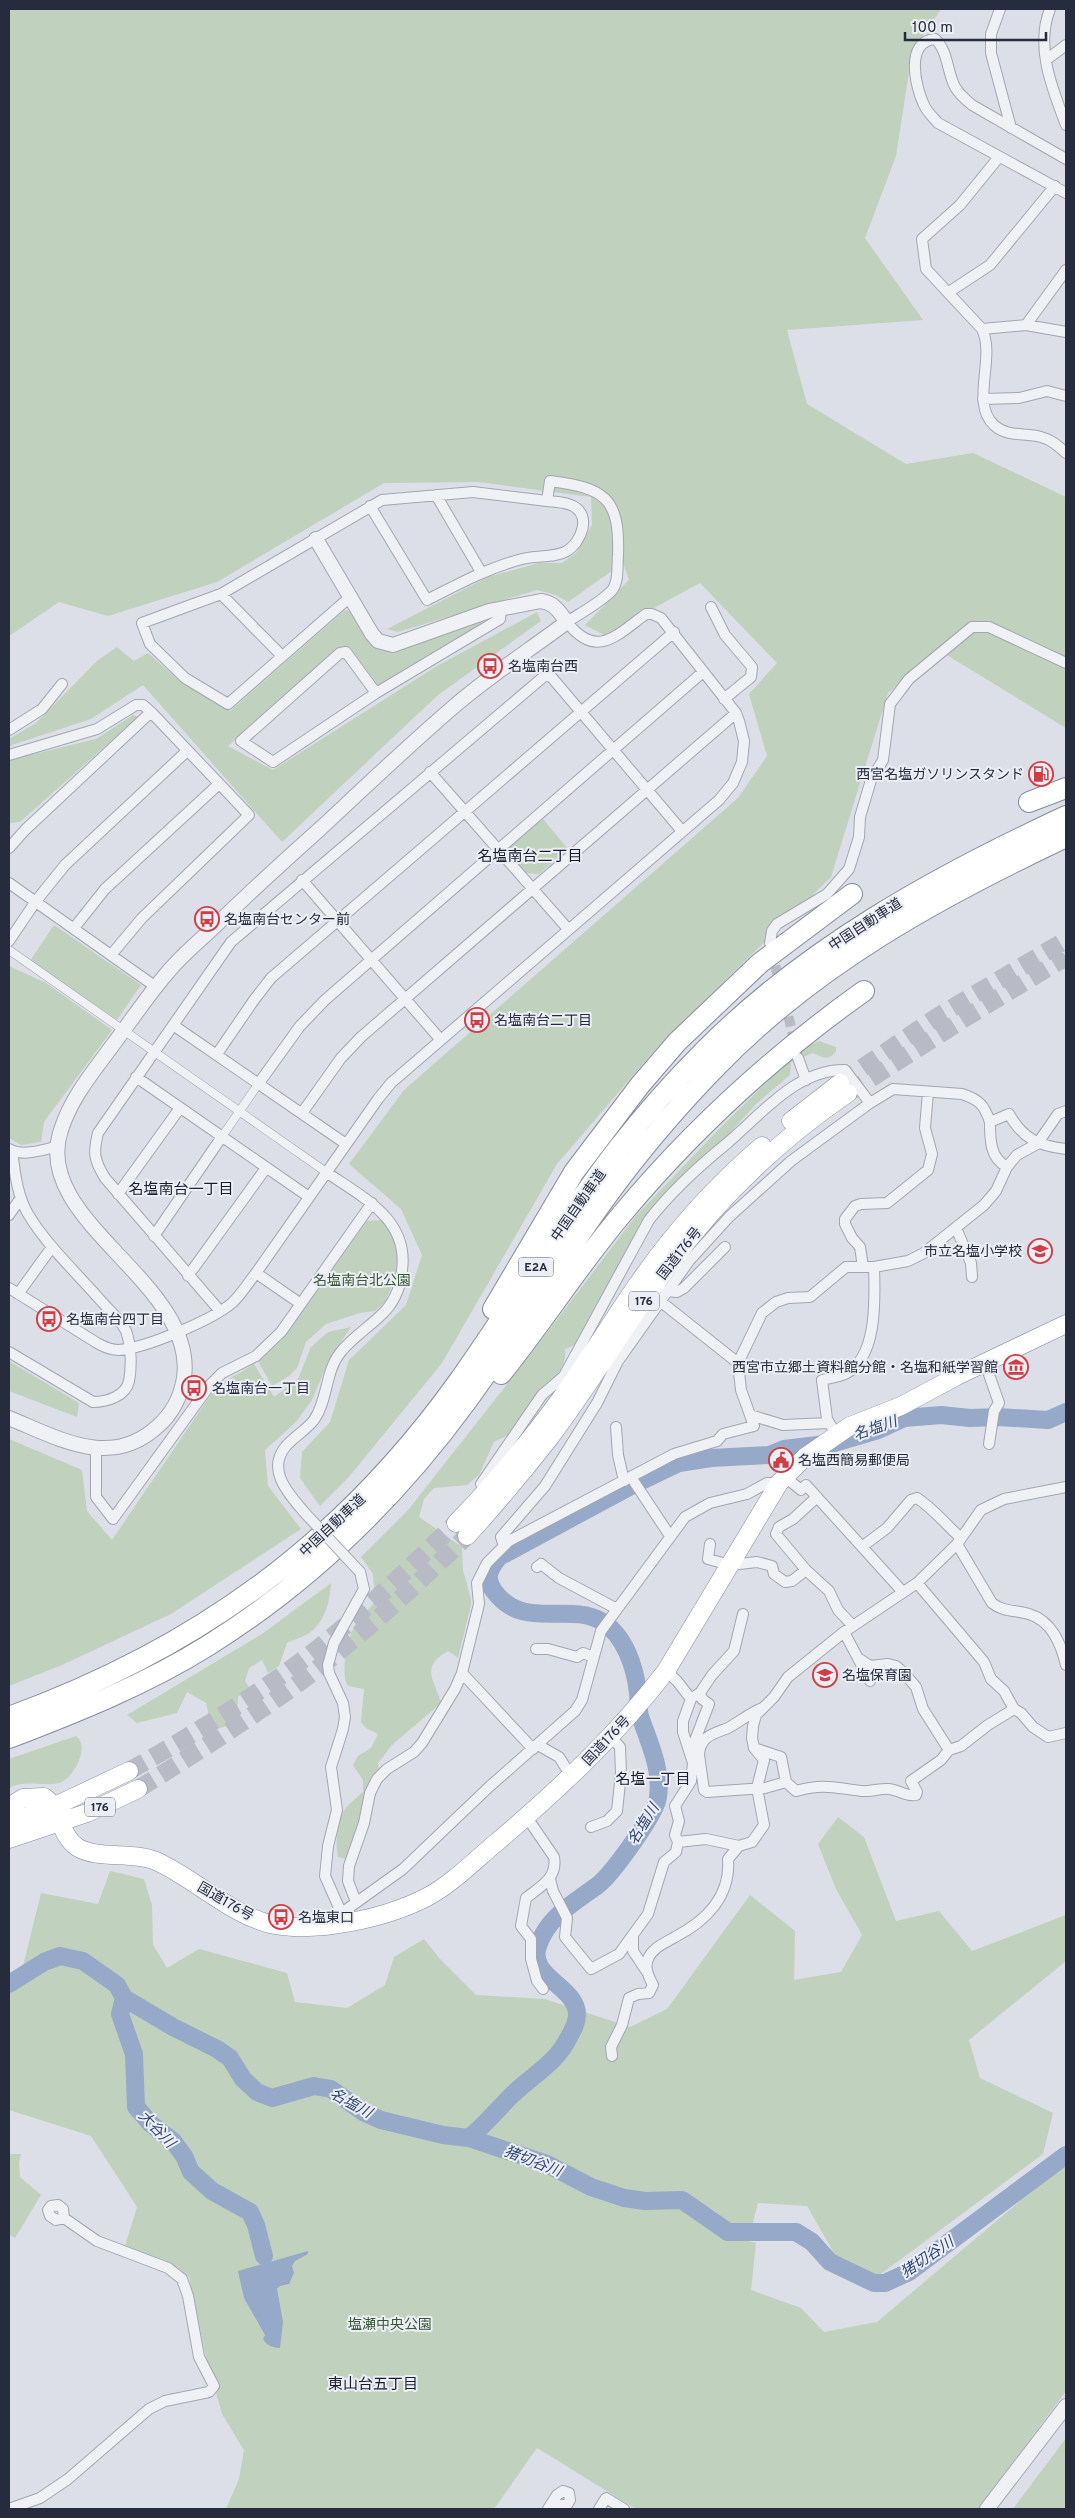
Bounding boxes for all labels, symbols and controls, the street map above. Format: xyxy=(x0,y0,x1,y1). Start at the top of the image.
scale bar xyxy=(905,10,1046,42)
text: 100 m xyxy=(912,19,953,38)
bus stop icon: 名塩南台西 xyxy=(477,653,503,679)
place label: 名塩南台西 xyxy=(508,658,578,676)
fuel station icon: 西宮名塩ガソリンスタンド xyxy=(1028,761,1054,787)
place label: 西宮名塩ガソリンスタンド xyxy=(856,766,1024,784)
district label: 名塩南台二丁目 xyxy=(477,847,583,867)
street label: 中国自動車道 xyxy=(826,895,906,955)
bus stop icon: 名塩南台センター前 xyxy=(194,906,220,932)
place label: 名塩南台センター前 xyxy=(224,911,350,929)
bus stop icon: 名塩南台二丁目 xyxy=(464,1007,490,1033)
place label: 名塩南台二丁目 xyxy=(494,1012,592,1030)
street label: 中国自動車道 xyxy=(548,1167,610,1245)
district label: 名塩南台一丁目 xyxy=(128,1180,234,1200)
street label: 国道176号 xyxy=(654,1224,706,1284)
school or university icon: 市立名塩小学校 xyxy=(1027,1238,1053,1264)
place label: 市立名塩小学校 xyxy=(924,1243,1022,1261)
road number: E2A xyxy=(518,1258,554,1276)
park label: 名塩南台北公園 xyxy=(313,1272,411,1290)
road number: 176 xyxy=(629,1292,659,1310)
bus stop icon: 名塩南台四丁目 xyxy=(36,1306,62,1332)
place label: 名塩南台四丁目 xyxy=(66,1311,164,1329)
museum icon: 西宮市立郷土資料館分館・名塩和紙学習館 xyxy=(1003,1354,1029,1380)
place label: 西宮市立郷土資料館分館・名塩和紙学習館 xyxy=(732,1359,998,1377)
bus stop icon: 名塩南台一丁目 xyxy=(181,1375,207,1401)
place label: 名塩南台一丁目 xyxy=(212,1380,310,1398)
water label: 名塩川 xyxy=(851,1412,902,1446)
public building icon: 名塩西簡易郵便局 xyxy=(768,1447,794,1473)
place label: 名塩西簡易郵便局 xyxy=(798,1452,910,1470)
street label: 中国自動車道 xyxy=(297,1491,370,1561)
school or university icon: 名塩保育園 xyxy=(812,1662,838,1688)
place label: 名塩保育園 xyxy=(842,1667,912,1685)
street label: 国道176号 xyxy=(580,1713,635,1770)
district label: 名塩一丁目 xyxy=(615,1770,691,1790)
road number: 176 xyxy=(85,1798,115,1816)
water label: 名塩川 xyxy=(624,1799,665,1849)
street label: 国道176号 xyxy=(194,1879,256,1925)
bus stop icon: 名塩東口 xyxy=(268,1904,294,1930)
place label: 名塩東口 xyxy=(298,1909,354,1927)
water label: 名塩川 xyxy=(326,2085,376,2124)
water label: 大谷川 xyxy=(133,2107,180,2154)
water label: 猪切谷川 xyxy=(501,2143,566,2183)
water label: 猪切谷川 xyxy=(898,2232,960,2283)
park label: 塩瀬中央公園 xyxy=(348,2316,432,2334)
district label: 東山台五丁目 xyxy=(328,2376,418,2395)

